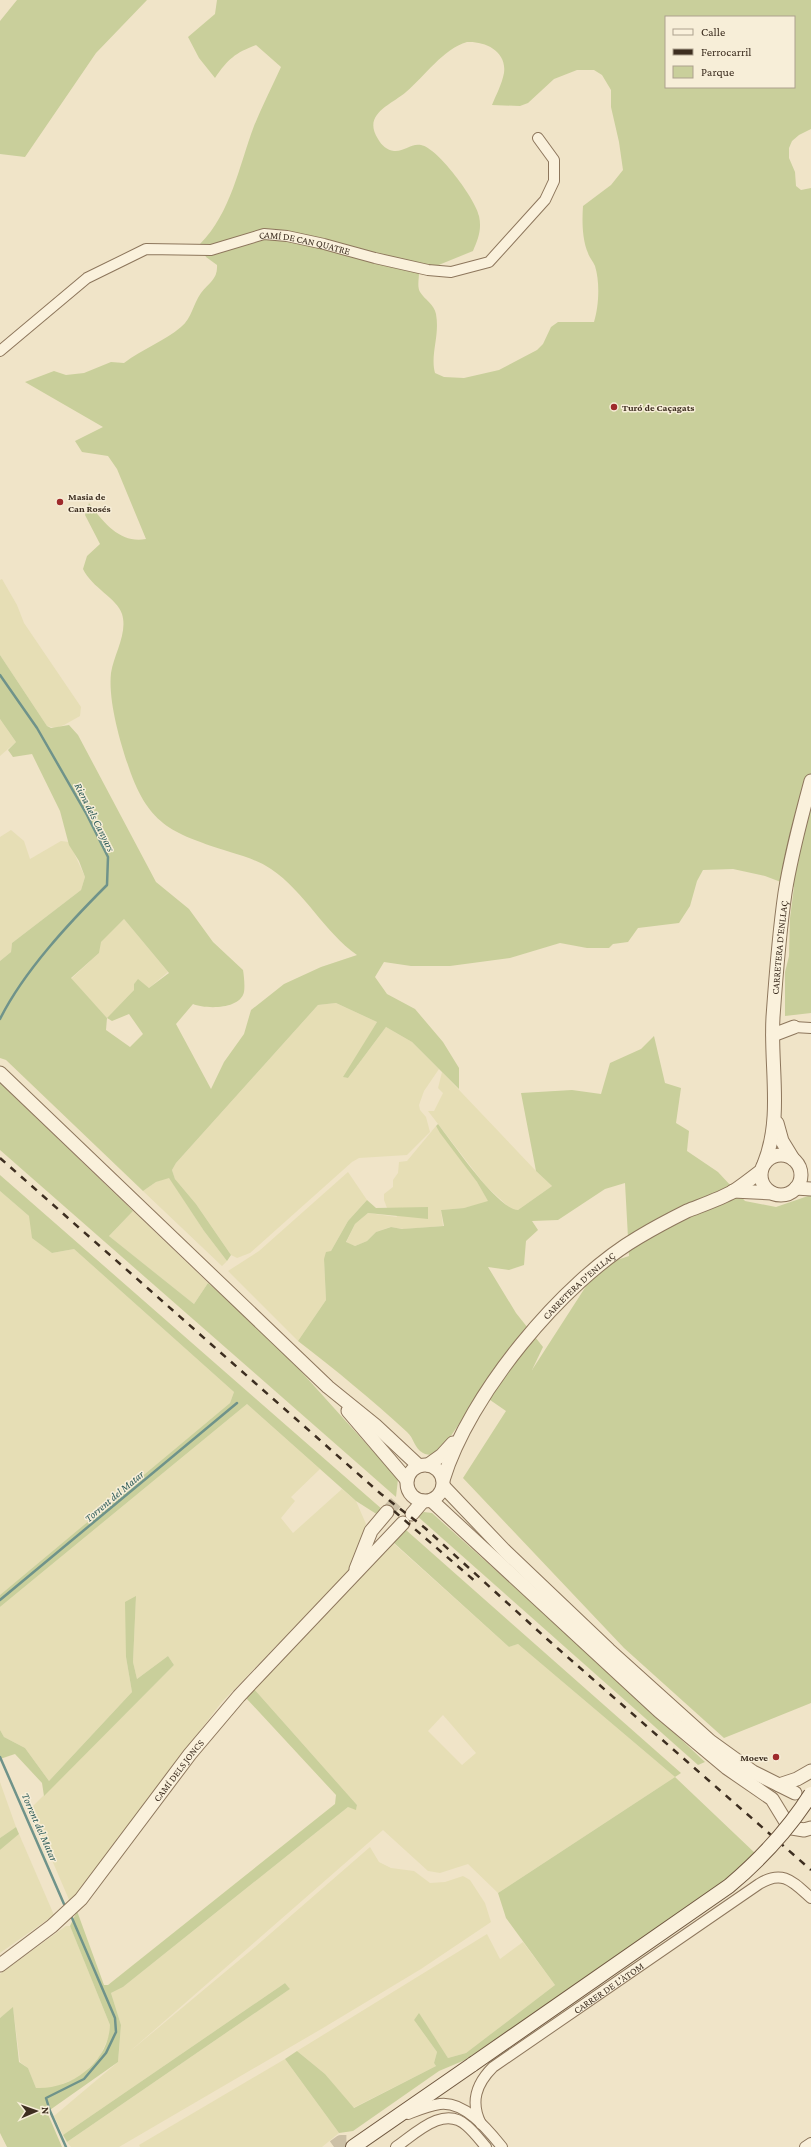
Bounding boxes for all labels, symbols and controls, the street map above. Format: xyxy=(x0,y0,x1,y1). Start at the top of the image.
legend xyxy=(665,16,795,88)
text: Calle xyxy=(701,25,725,39)
text: Ferrocarril xyxy=(701,45,752,59)
text: Parque xyxy=(701,65,734,79)
street label: CAMÍ DE CAN QUATRE xyxy=(257,229,352,257)
marker: Turó de Caçagats xyxy=(609,402,619,412)
place label: Turó de Caçagats xyxy=(622,402,694,413)
place label: Masia de Can Rosés xyxy=(68,491,111,514)
marker: Masia de Can Rosés xyxy=(55,497,65,507)
water label: Riera dels Canyars xyxy=(72,781,118,854)
street label: CARRETERA D'ENLLAÇ xyxy=(770,900,790,995)
street label: CARRETERA D'ENLLAÇ xyxy=(541,1250,617,1321)
water label: Torrent del Matar xyxy=(82,1467,147,1524)
street label: CAMÍ DELS JONCS xyxy=(151,1737,206,1804)
place label: Moeve xyxy=(740,1752,768,1763)
marker: Moeve xyxy=(771,1752,781,1762)
water label: Torrent del Matar xyxy=(20,1791,61,1864)
street label: CARRER DE L'ÀTOM xyxy=(572,1960,646,2016)
north arrow xyxy=(16,2091,56,2131)
text: N xyxy=(40,2107,52,2115)

